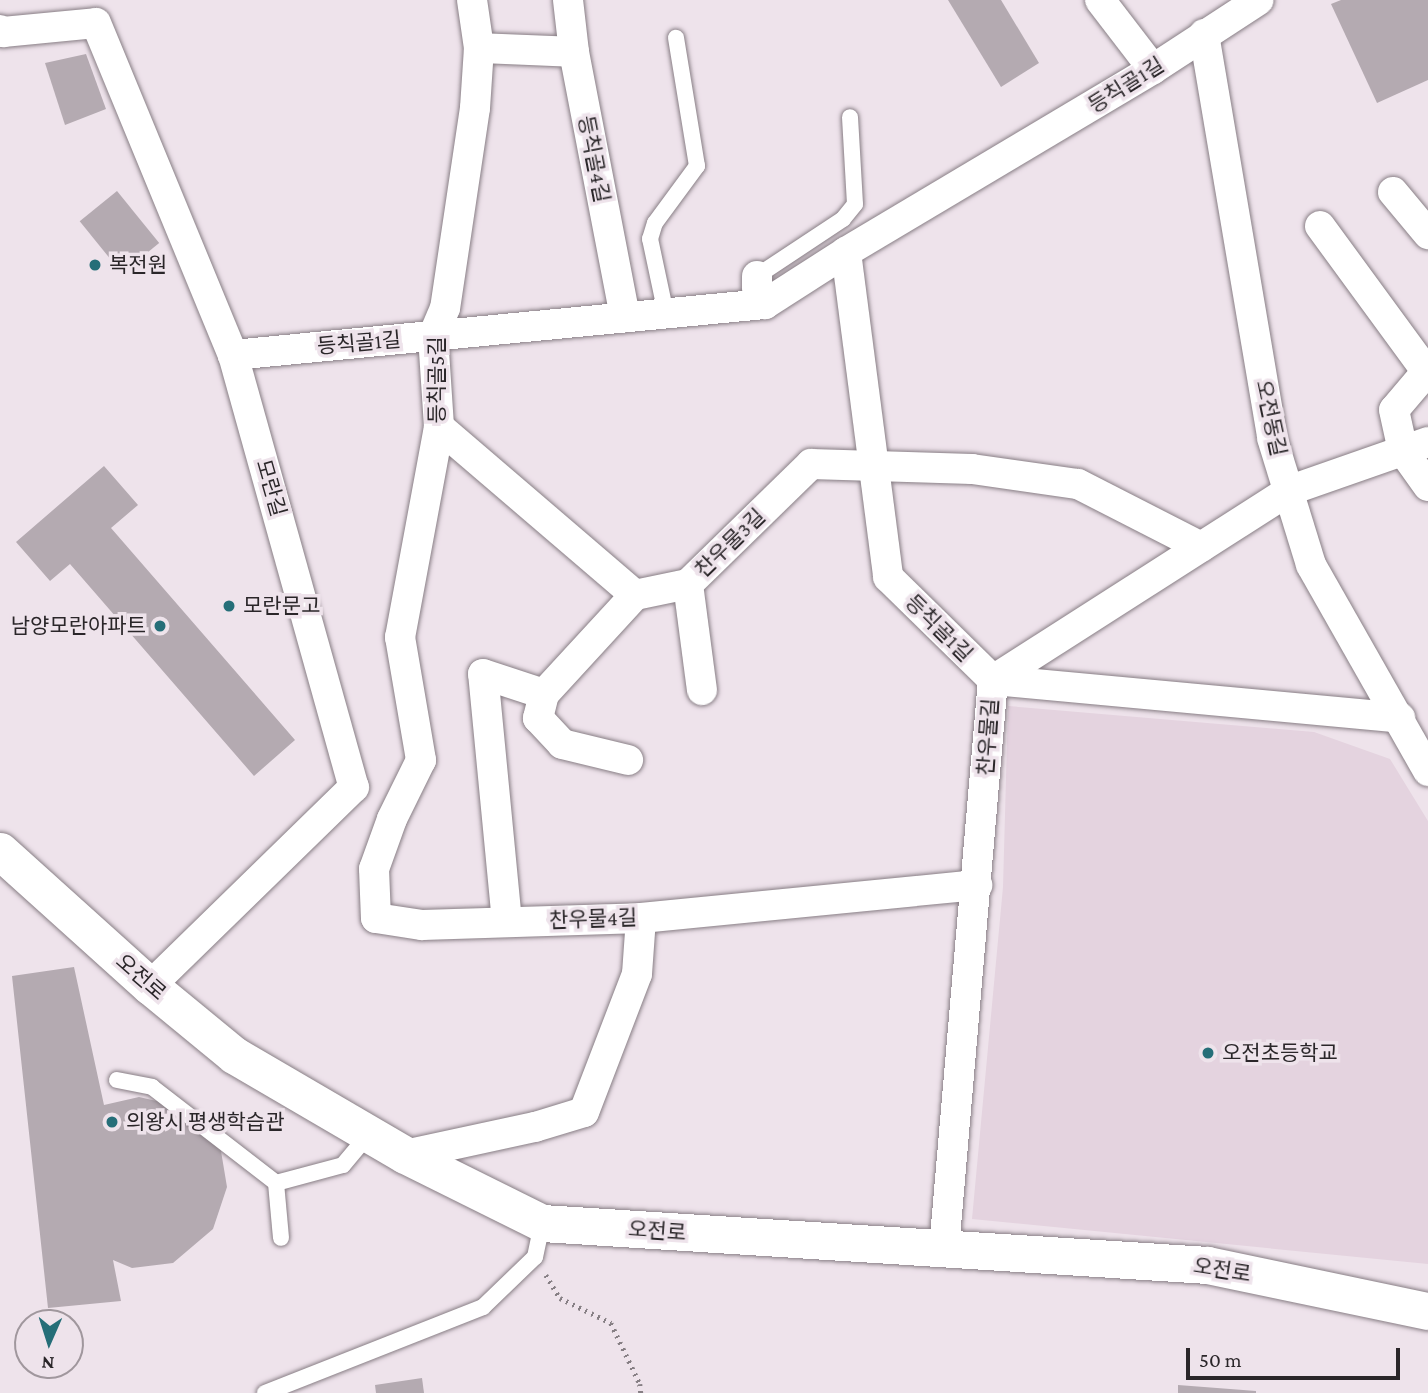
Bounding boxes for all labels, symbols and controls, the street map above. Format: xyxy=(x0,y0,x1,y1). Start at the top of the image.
street label: 등칙골1길 xyxy=(1084,52,1168,118)
street label: 등칙골4길 xyxy=(573,113,615,205)
place label: 복전원 xyxy=(109,252,167,278)
marker: 복전원 xyxy=(87,257,103,273)
street label: 등칙골1길 xyxy=(316,327,402,359)
street label: 등칙골5길 xyxy=(424,336,450,424)
street label: 오전동길 xyxy=(1251,378,1291,458)
street label: 모란길 xyxy=(251,457,291,519)
street label: 찬우물3길 xyxy=(690,504,770,582)
street label: 등칙골1길 xyxy=(900,589,978,667)
place label: 모란문고 xyxy=(243,593,320,619)
marker: 모란문고 xyxy=(221,598,237,614)
place label: 남양모란아파트 xyxy=(11,613,146,639)
marker: 남양모란아파트 xyxy=(152,618,168,634)
street label: 찬우물길 xyxy=(973,698,1003,776)
street label: 찬우물4길 xyxy=(549,905,637,933)
street label: 오전로 xyxy=(111,948,171,1006)
place label: 오전초등학교 xyxy=(1222,1040,1338,1066)
marker: 오전초등학교 xyxy=(1200,1045,1216,1061)
place label: 의왕시 평생학습관 xyxy=(126,1109,284,1135)
marker: 의왕시 평생학습관 xyxy=(104,1114,120,1130)
street label: 오전로 xyxy=(627,1216,687,1246)
street label: 오전로 xyxy=(1191,1253,1253,1287)
north arrow xyxy=(14,1309,84,1379)
scale bar xyxy=(1190,1334,1404,1378)
text: 50 m xyxy=(1199,1348,1242,1372)
text: N xyxy=(41,1353,55,1374)

